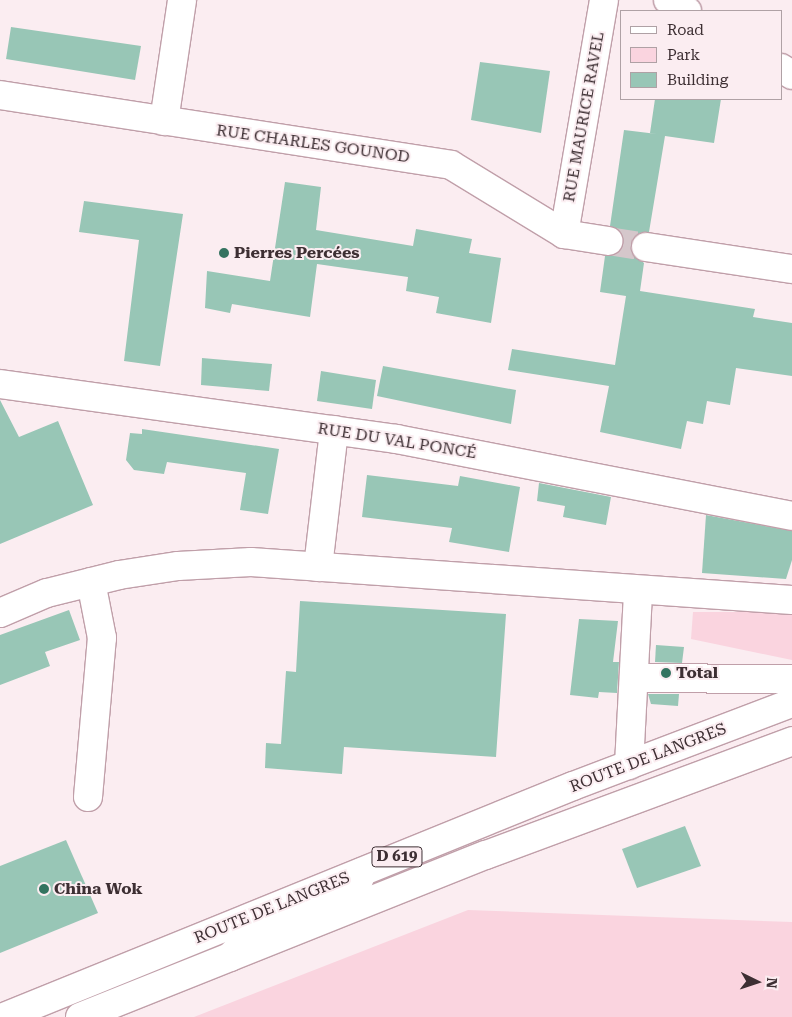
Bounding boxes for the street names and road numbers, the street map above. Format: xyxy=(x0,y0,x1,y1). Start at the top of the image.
street label: RUE MAURICE RAVEL xyxy=(560,30,608,204)
street label: RUE CHARLES GOUNOD xyxy=(215,121,411,167)
street label: RUE DU VAL PONCÉ xyxy=(316,419,478,463)
street label: ROUTE DE LANGRES xyxy=(567,719,729,797)
road number: D 619 xyxy=(371,844,423,870)
street label: ROUTE DE LANGRES xyxy=(191,868,353,948)

